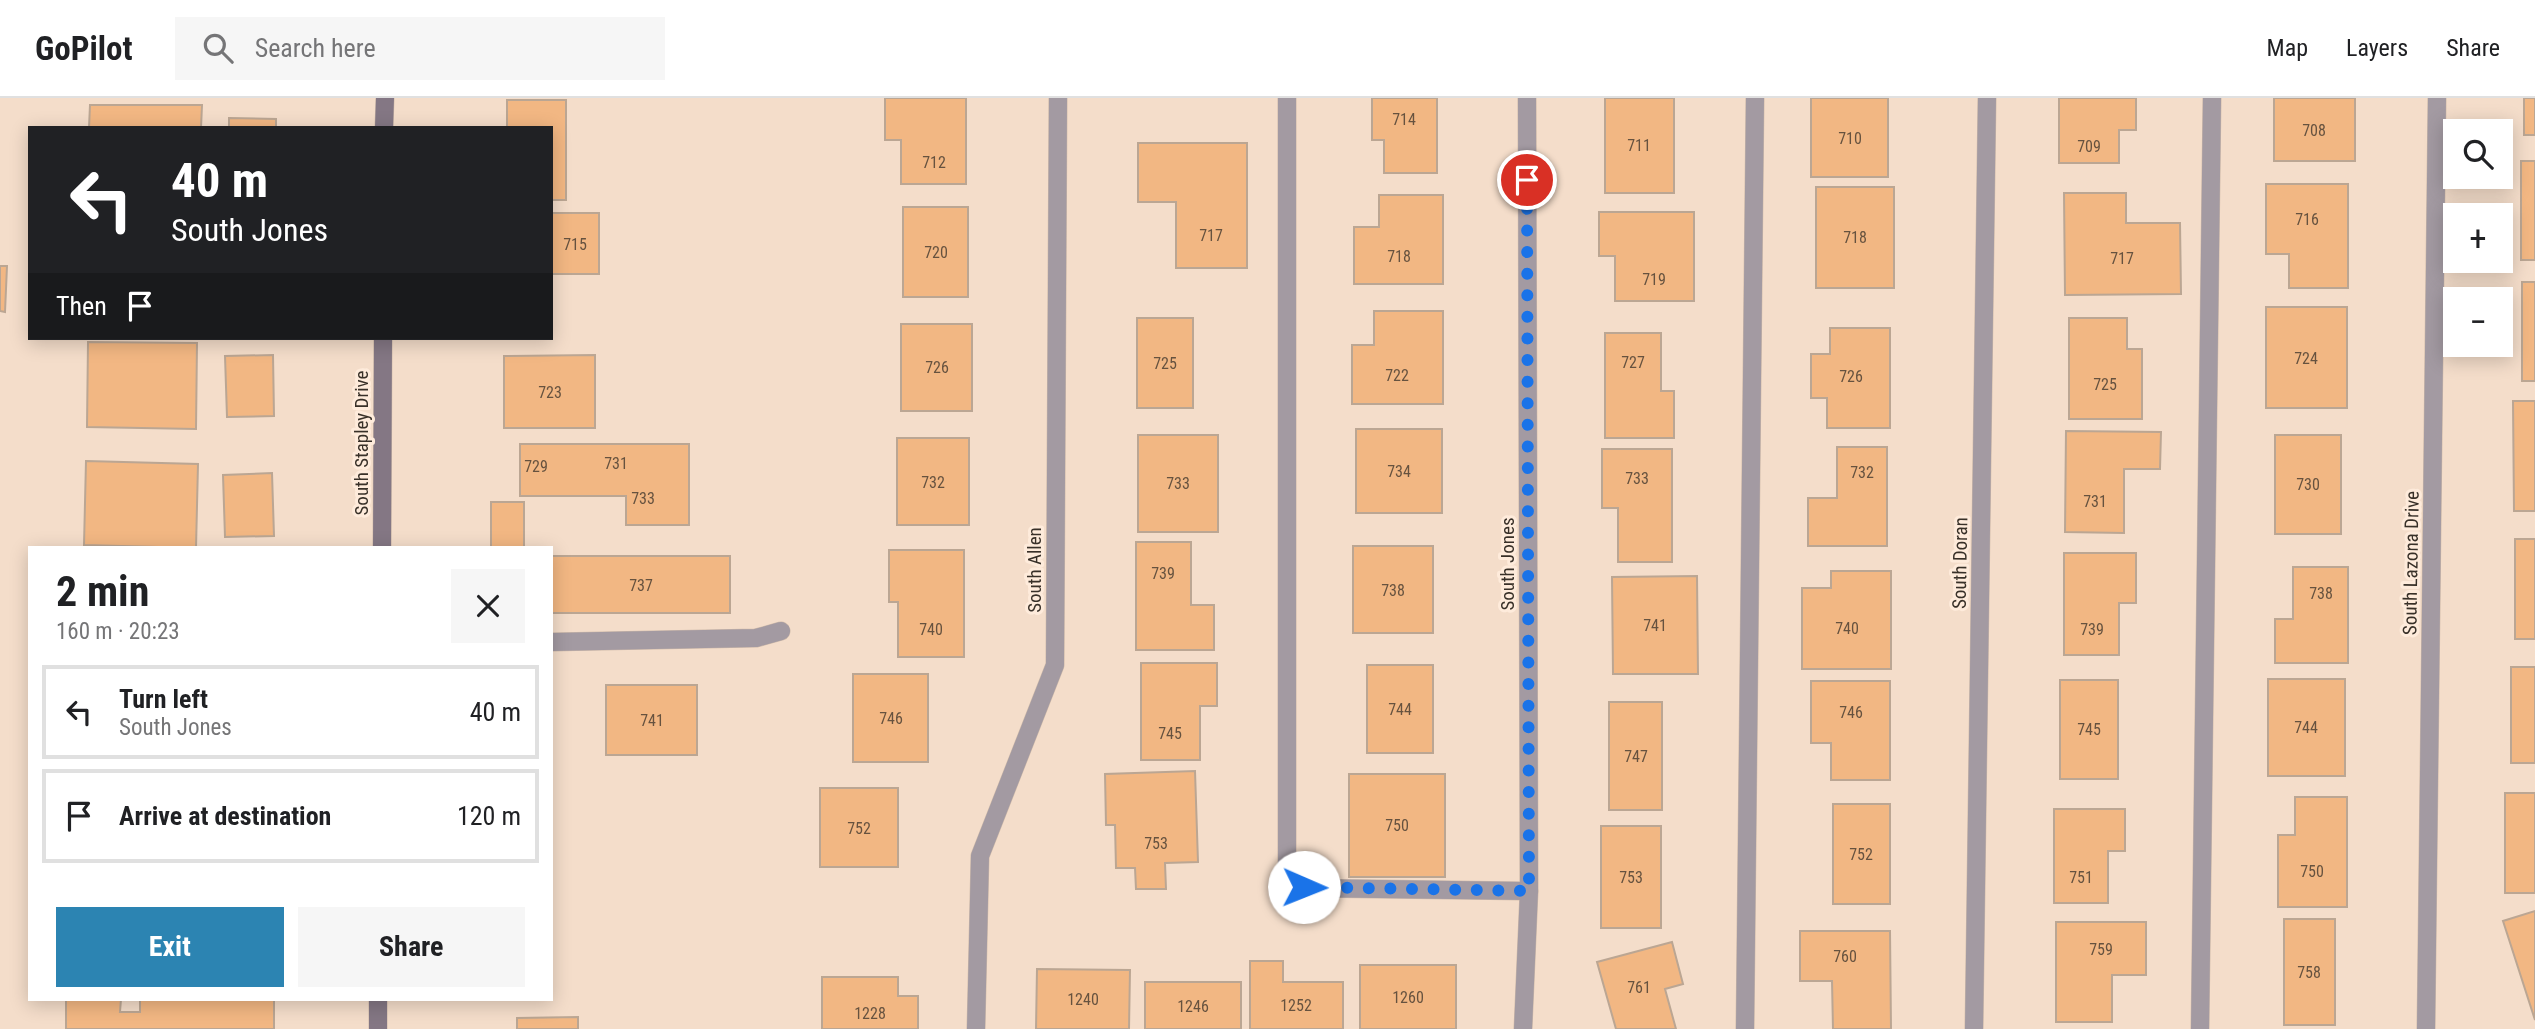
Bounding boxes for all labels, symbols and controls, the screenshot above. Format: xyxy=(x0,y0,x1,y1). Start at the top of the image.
search box xyxy=(175,17,665,80)
text: GoPilot xyxy=(35,29,133,68)
icon: search xyxy=(199,29,237,67)
text: Search here xyxy=(255,33,376,63)
text: Map xyxy=(2267,34,2308,62)
text: Layers xyxy=(2346,34,2408,62)
text: Share xyxy=(2446,34,2500,62)
house number: 714 xyxy=(1392,110,1416,129)
map controls xyxy=(2443,119,2513,357)
button: search xyxy=(2443,119,2513,189)
house number: 708 xyxy=(2302,121,2326,140)
house number: 710 xyxy=(1838,129,1862,148)
house number: 711 xyxy=(1627,136,1651,155)
house number: 709 xyxy=(2077,137,2101,156)
pin xyxy=(1497,150,1557,210)
text: 40 m xyxy=(171,152,268,209)
house number: 712 xyxy=(922,153,946,172)
icon: left xyxy=(56,154,147,245)
icon: arrive xyxy=(1508,161,1546,199)
button: + xyxy=(2443,203,2513,273)
house number: 716 xyxy=(2295,210,2319,229)
text: South Jones xyxy=(171,211,328,249)
house number: 717 xyxy=(1199,226,1223,245)
house number: 718 xyxy=(1843,228,1867,247)
house number: 715 xyxy=(563,235,587,254)
house number: 720 xyxy=(924,243,948,262)
house number: 718 xyxy=(1387,247,1411,266)
house number: 717 xyxy=(2110,249,2134,268)
house number: 719 xyxy=(1642,270,1666,289)
icon: arrive xyxy=(121,287,159,325)
button: − xyxy=(2443,287,2513,357)
text: Then xyxy=(56,291,107,321)
house number: 724 xyxy=(2294,349,2318,368)
house number: 727 xyxy=(1621,353,1645,372)
house number: 725 xyxy=(1153,354,1177,373)
house number: 726 xyxy=(925,358,949,377)
house number: 722 xyxy=(1385,366,1409,385)
house number: 726 xyxy=(1839,367,1863,386)
street label: South Stapley Drive xyxy=(350,370,373,516)
house number: 725 xyxy=(2093,375,2117,394)
house number: 723 xyxy=(538,383,562,402)
house number: 731 xyxy=(604,454,628,473)
house number: 729 xyxy=(524,457,548,476)
house number: 734 xyxy=(1387,462,1411,481)
house number: 732 xyxy=(1850,463,1874,482)
house number: 733 xyxy=(1625,469,1649,488)
house number: 732 xyxy=(921,473,945,492)
house number: 733 xyxy=(1166,474,1190,493)
house number: 730 xyxy=(2296,475,2320,494)
house number: 733 xyxy=(631,489,655,508)
street label: South Lazona Drive xyxy=(2398,491,2424,635)
house number: 731 xyxy=(2083,492,2107,511)
street label: South Jones xyxy=(1496,517,1519,611)
street label: South Doran xyxy=(1948,517,1972,609)
street label: South Allen xyxy=(1023,527,1046,613)
house number: 739 xyxy=(1151,564,1175,583)
text: 2 min xyxy=(56,567,149,616)
button: close xyxy=(451,569,525,643)
house number: 737 xyxy=(629,576,653,595)
house number: 738 xyxy=(1381,581,1405,600)
house number: 738 xyxy=(2309,584,2333,603)
house number: 741 xyxy=(1643,616,1667,635)
text: 160 m · 20:23 xyxy=(56,618,180,645)
house number: 740 xyxy=(1835,619,1859,638)
house number: 740 xyxy=(919,620,943,639)
house number: 739 xyxy=(2080,620,2104,639)
text: Turn left xyxy=(119,684,208,714)
icon: left xyxy=(60,693,98,731)
text: 40 m xyxy=(470,697,521,727)
house number: 744 xyxy=(1388,700,1412,719)
house number: 746 xyxy=(1839,703,1863,722)
house number: 746 xyxy=(879,709,903,728)
house number: 741 xyxy=(640,711,664,730)
text: South Jones xyxy=(119,714,232,741)
house number: 744 xyxy=(2294,718,2318,737)
house number: 745 xyxy=(2077,720,2101,739)
house number: 745 xyxy=(1158,724,1182,743)
house number: 747 xyxy=(1624,747,1648,766)
icon: arrive xyxy=(60,797,98,835)
text: Arrive at destination xyxy=(119,801,331,831)
text: 120 m xyxy=(457,801,521,831)
house number: 750 xyxy=(1385,816,1409,835)
house number: 752 xyxy=(847,819,871,838)
house number: 753 xyxy=(1144,834,1168,853)
house number: 752 xyxy=(1849,845,1873,864)
position arrow xyxy=(1267,850,1341,924)
house number: 750 xyxy=(2300,862,2324,881)
house number: 753 xyxy=(1619,868,1643,887)
house number: 751 xyxy=(2069,868,2093,887)
button: Exit xyxy=(56,907,284,987)
button: Share xyxy=(298,907,525,987)
house number: 759 xyxy=(2089,940,2113,959)
house number: 760 xyxy=(1833,947,1857,966)
house number: 758 xyxy=(2297,963,2321,982)
house number: 761 xyxy=(1627,978,1651,997)
house number: 1260 xyxy=(1392,988,1424,1007)
house number: 1240 xyxy=(1067,990,1099,1009)
house number: 1252 xyxy=(1280,996,1312,1015)
house number: 1246 xyxy=(1177,997,1209,1016)
house number: 1228 xyxy=(854,1004,886,1023)

